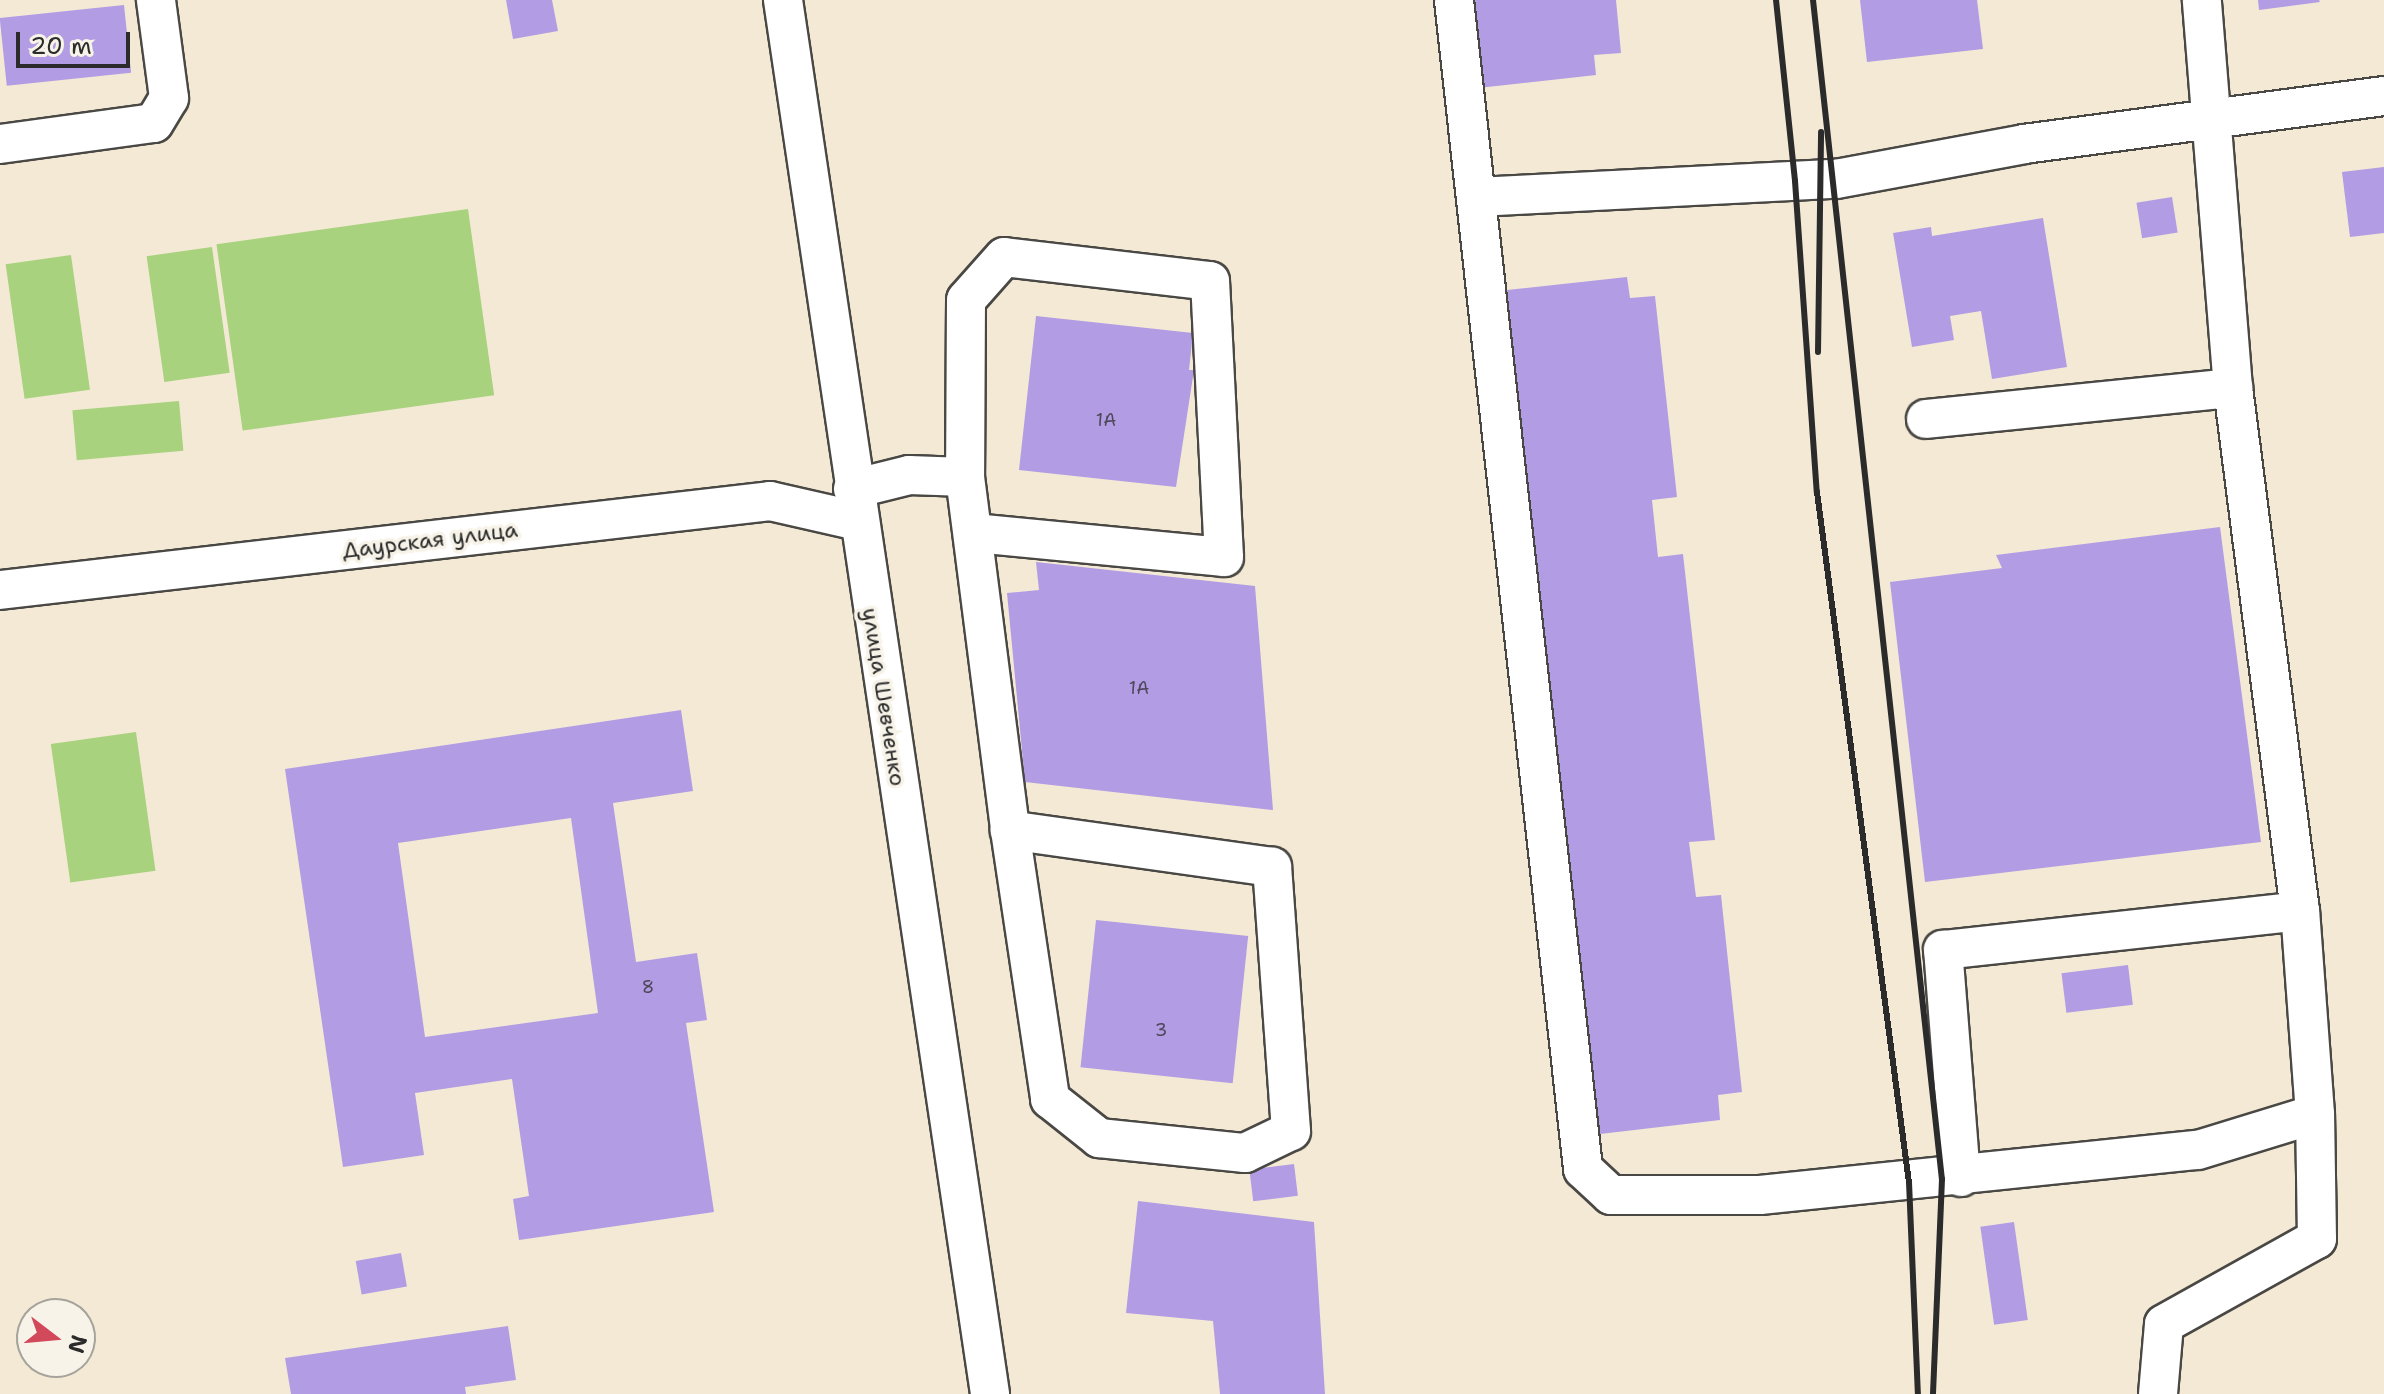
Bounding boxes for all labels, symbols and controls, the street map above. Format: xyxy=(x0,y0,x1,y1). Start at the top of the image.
scale bar xyxy=(20,16,134,66)
text: 20 m xyxy=(30,30,92,62)
house number: 1А xyxy=(1096,409,1116,431)
street label: Даурская улица xyxy=(341,516,519,564)
street label: улица Шевченко xyxy=(857,606,911,788)
house number: 1А xyxy=(1129,677,1149,699)
house number: 8 xyxy=(642,976,654,998)
house number: 3 xyxy=(1155,1019,1167,1041)
north arrow xyxy=(16,1298,96,1378)
text: N xyxy=(61,1332,94,1357)

